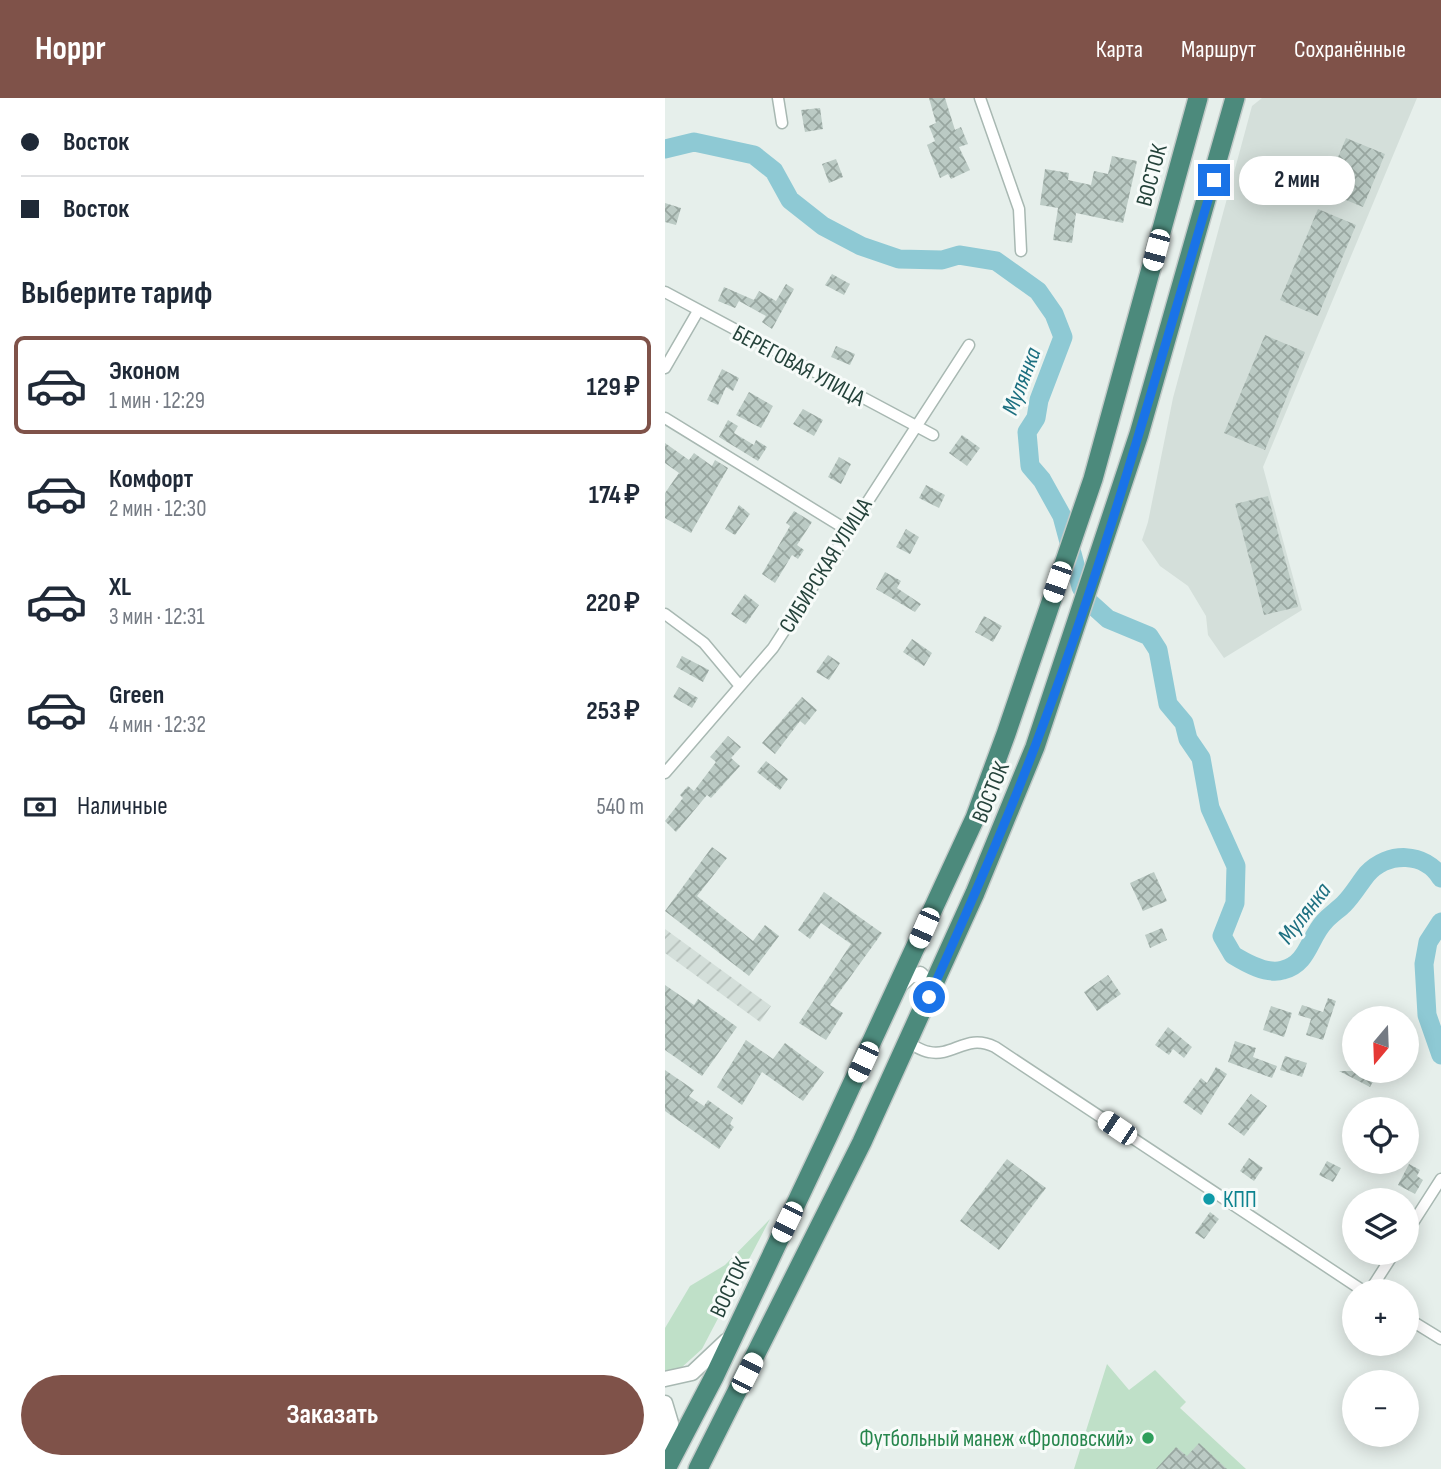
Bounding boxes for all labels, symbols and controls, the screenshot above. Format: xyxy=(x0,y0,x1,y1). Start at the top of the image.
text: Hoppr xyxy=(35,29,106,69)
text: Карта xyxy=(1096,35,1143,64)
text: Маршрут xyxy=(1181,35,1256,64)
text: Сохранённые xyxy=(1294,35,1406,64)
text: Восток xyxy=(63,127,129,158)
street label: ВОСТОК xyxy=(1130,140,1174,209)
callout: 2 мин xyxy=(1239,155,1354,204)
route end xyxy=(1198,164,1230,196)
text: 2 мин xyxy=(1274,166,1320,194)
text: Восток xyxy=(63,194,129,225)
car xyxy=(1141,227,1172,273)
text: Выберите тариф xyxy=(21,274,212,313)
street label: БЕРЕГОВАЯ УЛИЦА xyxy=(728,319,870,413)
water label: Мулянка xyxy=(995,343,1048,419)
icon: car xyxy=(25,354,88,417)
text: Эконом xyxy=(109,356,180,387)
text: 129 ₽ xyxy=(587,372,640,403)
text: 1 мин · 12:29 xyxy=(109,387,205,415)
icon: car xyxy=(25,462,88,525)
text: Комфорт xyxy=(109,464,193,495)
text: 174 ₽ xyxy=(589,480,640,511)
street label: СИБИРСКАЯ УЛИЦА xyxy=(773,493,878,638)
text: 2 мин · 12:30 xyxy=(109,495,207,523)
car xyxy=(1041,559,1074,605)
icon: car xyxy=(25,570,88,633)
text: XL xyxy=(109,572,131,603)
text: 220 ₽ xyxy=(586,588,640,619)
text: 3 мин · 12:31 xyxy=(109,603,204,631)
icon: car xyxy=(25,678,88,741)
text: Green xyxy=(109,680,164,711)
text: 253 ₽ xyxy=(586,696,640,727)
text: 4 мин · 12:32 xyxy=(109,711,206,739)
street label: ВОСТОК xyxy=(966,757,1016,827)
icon: cash xyxy=(21,788,59,826)
text: Наличные xyxy=(77,791,168,822)
text: 540 m xyxy=(596,793,644,821)
water label: Мулянка xyxy=(1271,877,1337,950)
car xyxy=(906,905,943,951)
route start xyxy=(913,981,945,1013)
north arrow xyxy=(1342,1006,1419,1083)
map controls xyxy=(1342,1006,1419,1447)
car xyxy=(845,1039,882,1085)
button: locate xyxy=(1342,1097,1419,1174)
car xyxy=(1094,1108,1141,1148)
place label: КПП xyxy=(1223,1186,1257,1214)
button: layers xyxy=(1342,1188,1419,1265)
marker: КПП xyxy=(1201,1191,1217,1207)
car xyxy=(769,1199,806,1245)
street label: ВОСТОК xyxy=(704,1252,756,1322)
button: + xyxy=(1342,1279,1419,1356)
car xyxy=(729,1350,766,1396)
button: − xyxy=(1342,1370,1419,1447)
button: Заказать xyxy=(21,1375,644,1455)
place label: Футбольный манеж «Фроловский» xyxy=(859,1425,1134,1453)
marker: Футбольный манеж «Фроловский» xyxy=(1140,1430,1156,1446)

